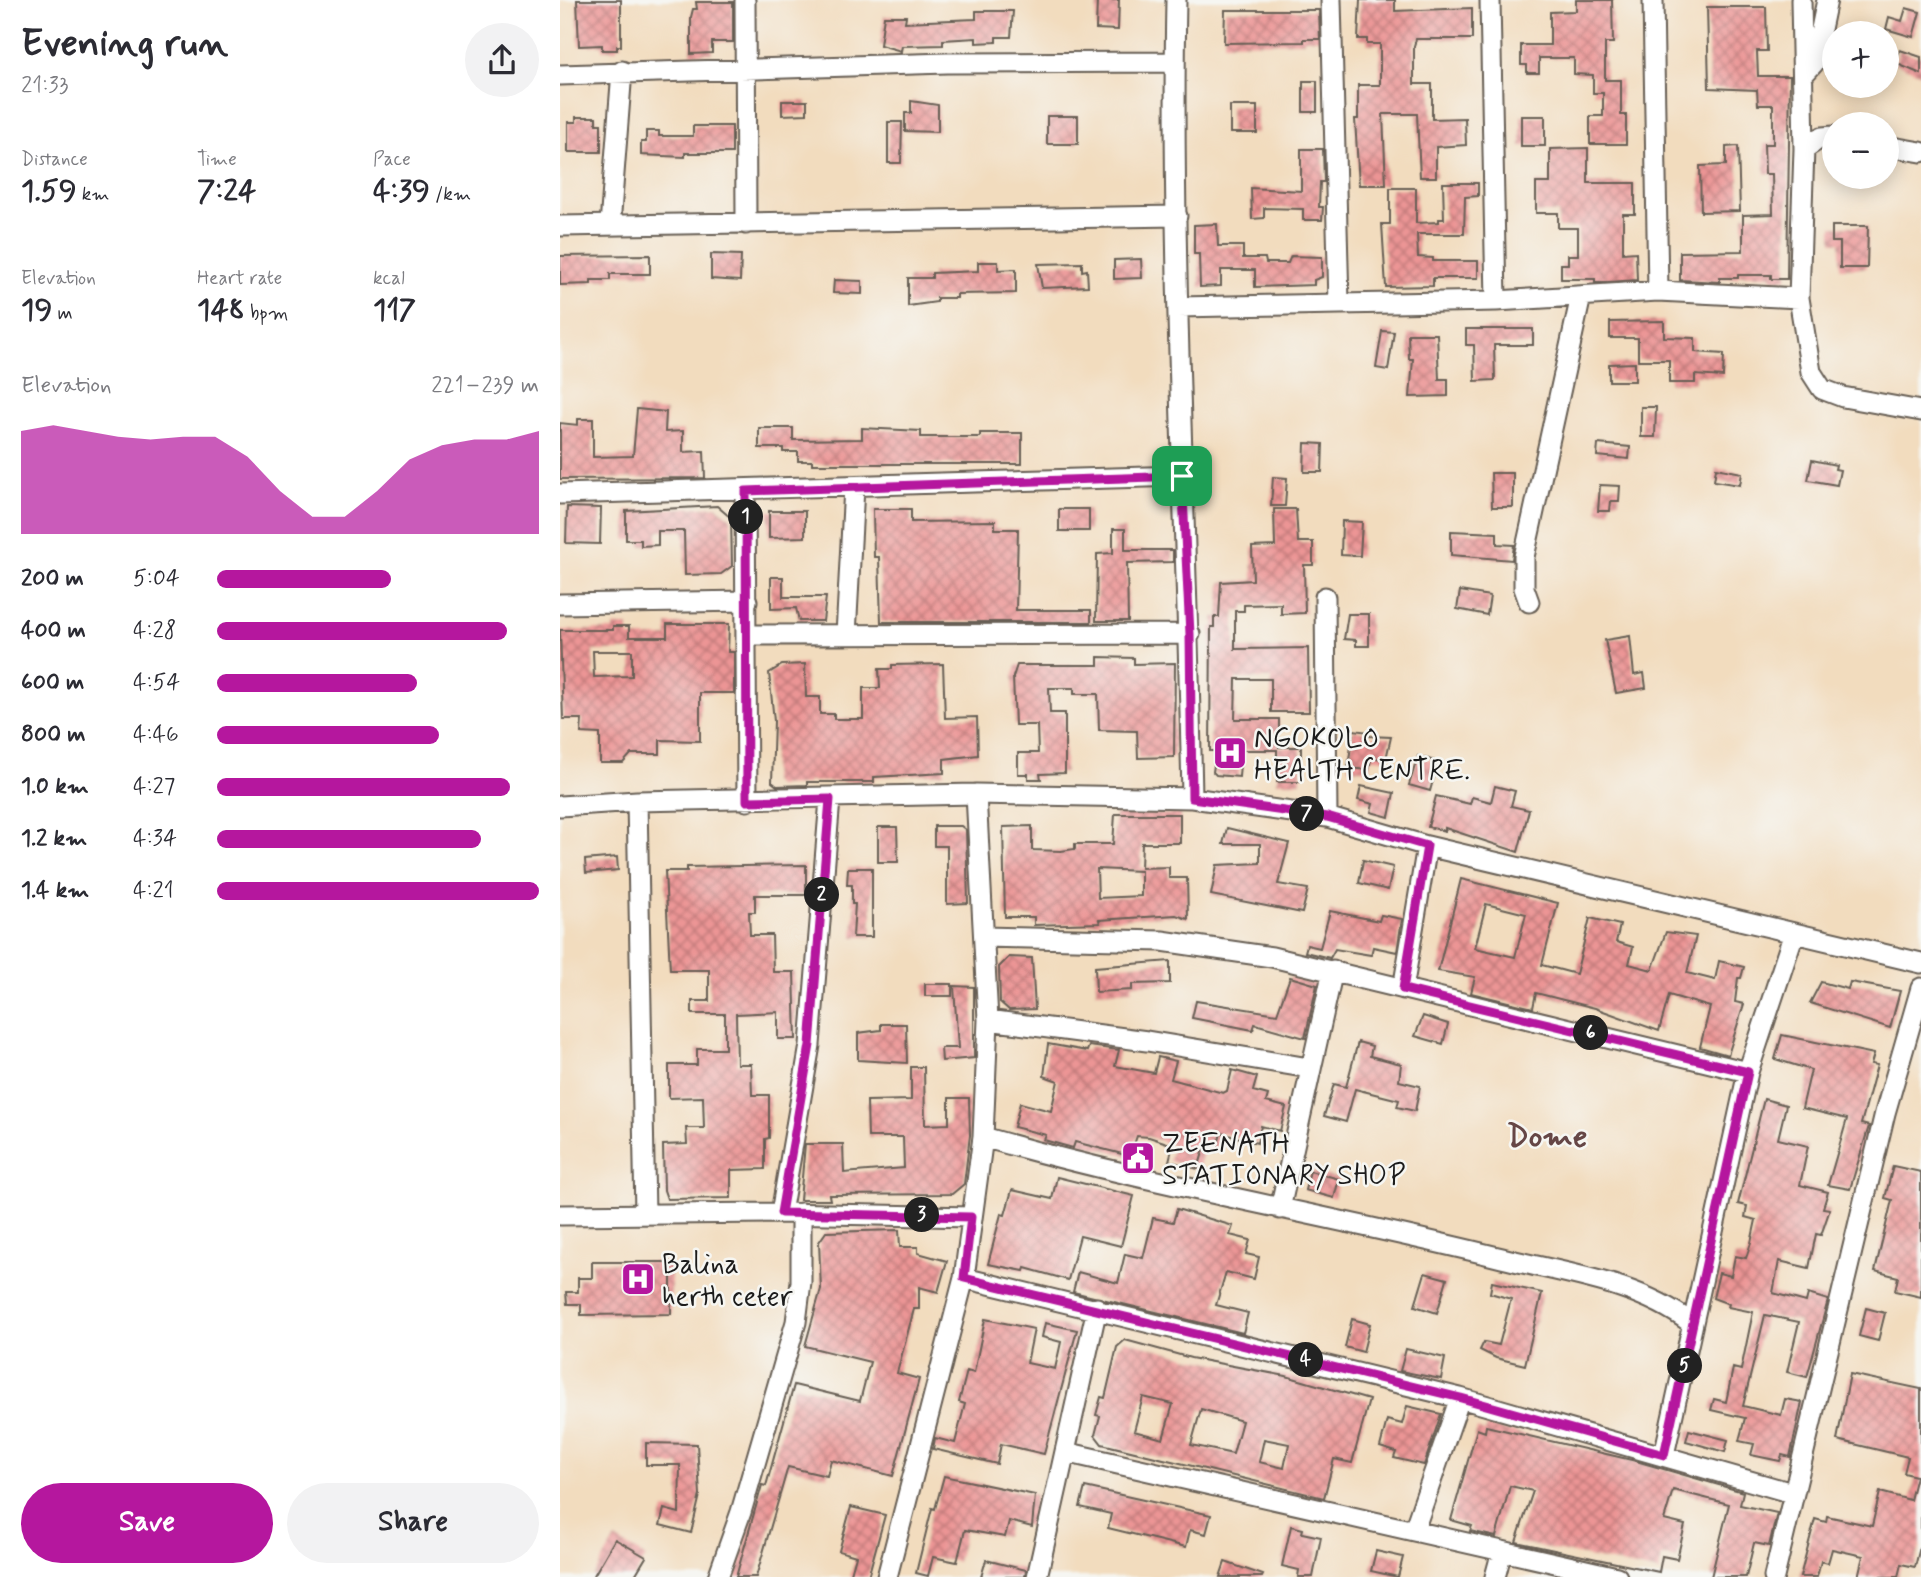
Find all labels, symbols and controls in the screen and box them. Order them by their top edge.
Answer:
text: Evening run [21,20,228,69]
map controls [1822,21,1899,189]
button: + [1822,21,1899,98]
button: share [465,23,539,97]
text: 21:33 [21,71,68,101]
button: − [1822,112,1899,189]
text: Distance [21,147,88,172]
text: Time [197,147,237,172]
text: Pace [373,147,411,172]
text: 1.59 [21,172,77,211]
text: 7:24 [197,172,256,211]
text: 4:39 [373,172,430,211]
text: km [77,182,109,207]
text: /km [430,182,471,207]
text: Elevation [21,266,96,291]
text: Heart rate [197,266,282,291]
text: kcal [373,266,405,291]
text: 19 [21,291,52,330]
text: 148 [197,291,245,330]
text: 117 [373,291,416,330]
text: m [52,301,73,326]
text: bpm [245,301,288,326]
text: Elevation [21,371,112,401]
text: 221–239 m [431,371,539,401]
pin [1152,446,1212,506]
icon: arrive [1163,457,1201,495]
pin: 1 [728,500,764,534]
text: 1 [741,504,750,529]
text: 200 m [21,564,84,594]
text: 5:04 [133,564,180,594]
text: 400 m [21,616,86,646]
text: 4:28 [133,616,176,646]
text: 600 m [21,668,84,698]
text: 4:54 [133,668,180,698]
text: 800 m [21,720,85,750]
text: 4:46 [133,720,179,750]
place label: NGOKOLO HEALTH CENTRE. [1254,721,1470,790]
hospital icon: NGOKOLO HEALTH CENTRE. [1211,734,1249,772]
text: 1.0 km [21,772,89,802]
text: 4:27 [133,772,175,802]
pin: 7 [1290,796,1324,832]
text: 7 [1301,801,1312,826]
text: 1.2 km [21,824,87,854]
text: 4:34 [133,824,177,854]
text: 1.4 km [21,876,89,906]
text: 4:21 [133,876,174,906]
pin: 2 [804,878,840,912]
text: 2 [817,882,826,907]
pin: 6 [1574,1016,1608,1050]
text: 6 [1586,1020,1595,1045]
district label: Dome [1507,1116,1587,1158]
place label: ZEENATH STATIONARY SHOP [1162,1126,1405,1195]
public building icon: ZEENATH STATIONARY SHOP [1119,1139,1157,1177]
pin: 3 [904,1198,940,1232]
text: 3 [917,1202,926,1227]
place label: Balina herth ceter [662,1247,794,1316]
hospital icon: Balina herth ceter [619,1260,657,1298]
pin: 4 [1288,1342,1324,1378]
text: 4 [1300,1347,1311,1372]
pin: 5 [1668,1348,1702,1384]
text: 5 [1679,1353,1690,1378]
button: Save [21,1483,273,1563]
button: Share [287,1483,539,1563]

